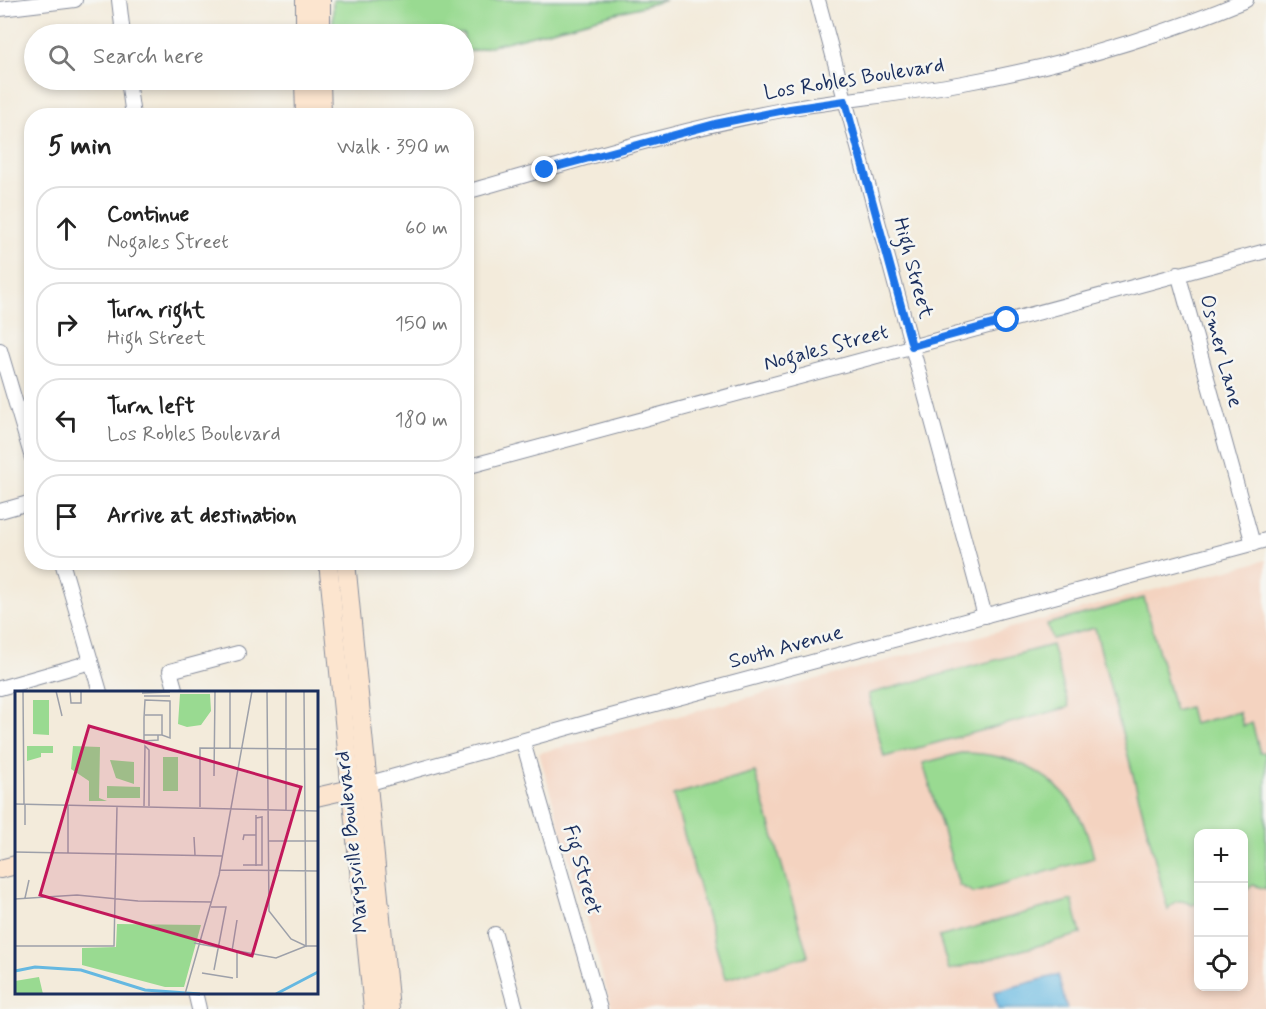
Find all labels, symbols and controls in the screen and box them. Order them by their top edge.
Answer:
search box [24,24,474,90]
icon: search [45,41,78,74]
text: Search here [93,43,204,71]
street label: Los Robles Boulevard [762,51,946,107]
text: 5 min [48,130,112,164]
text: Walk · 390 m [337,134,450,161]
route end [531,156,557,182]
text: Continue [107,201,189,229]
icon: ahead [50,212,83,245]
street label: High Street [884,214,940,323]
text: 60 m [405,215,448,242]
text: Nogales Street [107,229,229,256]
street label: Osmer Lane [1192,291,1250,411]
text: Turn right [107,297,205,325]
route start [993,306,1019,332]
icon: right [50,308,83,341]
text: 150 m [395,311,448,338]
street label: Nogales Street [761,318,892,380]
text: High Street [107,325,206,352]
text: Turn left [107,393,195,421]
icon: left [50,404,83,437]
text: 180 m [395,407,448,434]
text: Los Robles Boulevard [107,421,280,448]
icon: arrive [50,500,83,533]
text: Arrive at destination [107,502,297,530]
street label: South Avenue [726,618,846,676]
inset map [15,691,318,994]
street label: Marysville Boulevard [329,749,375,935]
street label: Fig Street [554,822,608,919]
map controls [1194,829,1248,991]
button: + [1194,829,1248,883]
button: − [1194,883,1248,937]
button: locate [1194,937,1248,991]

